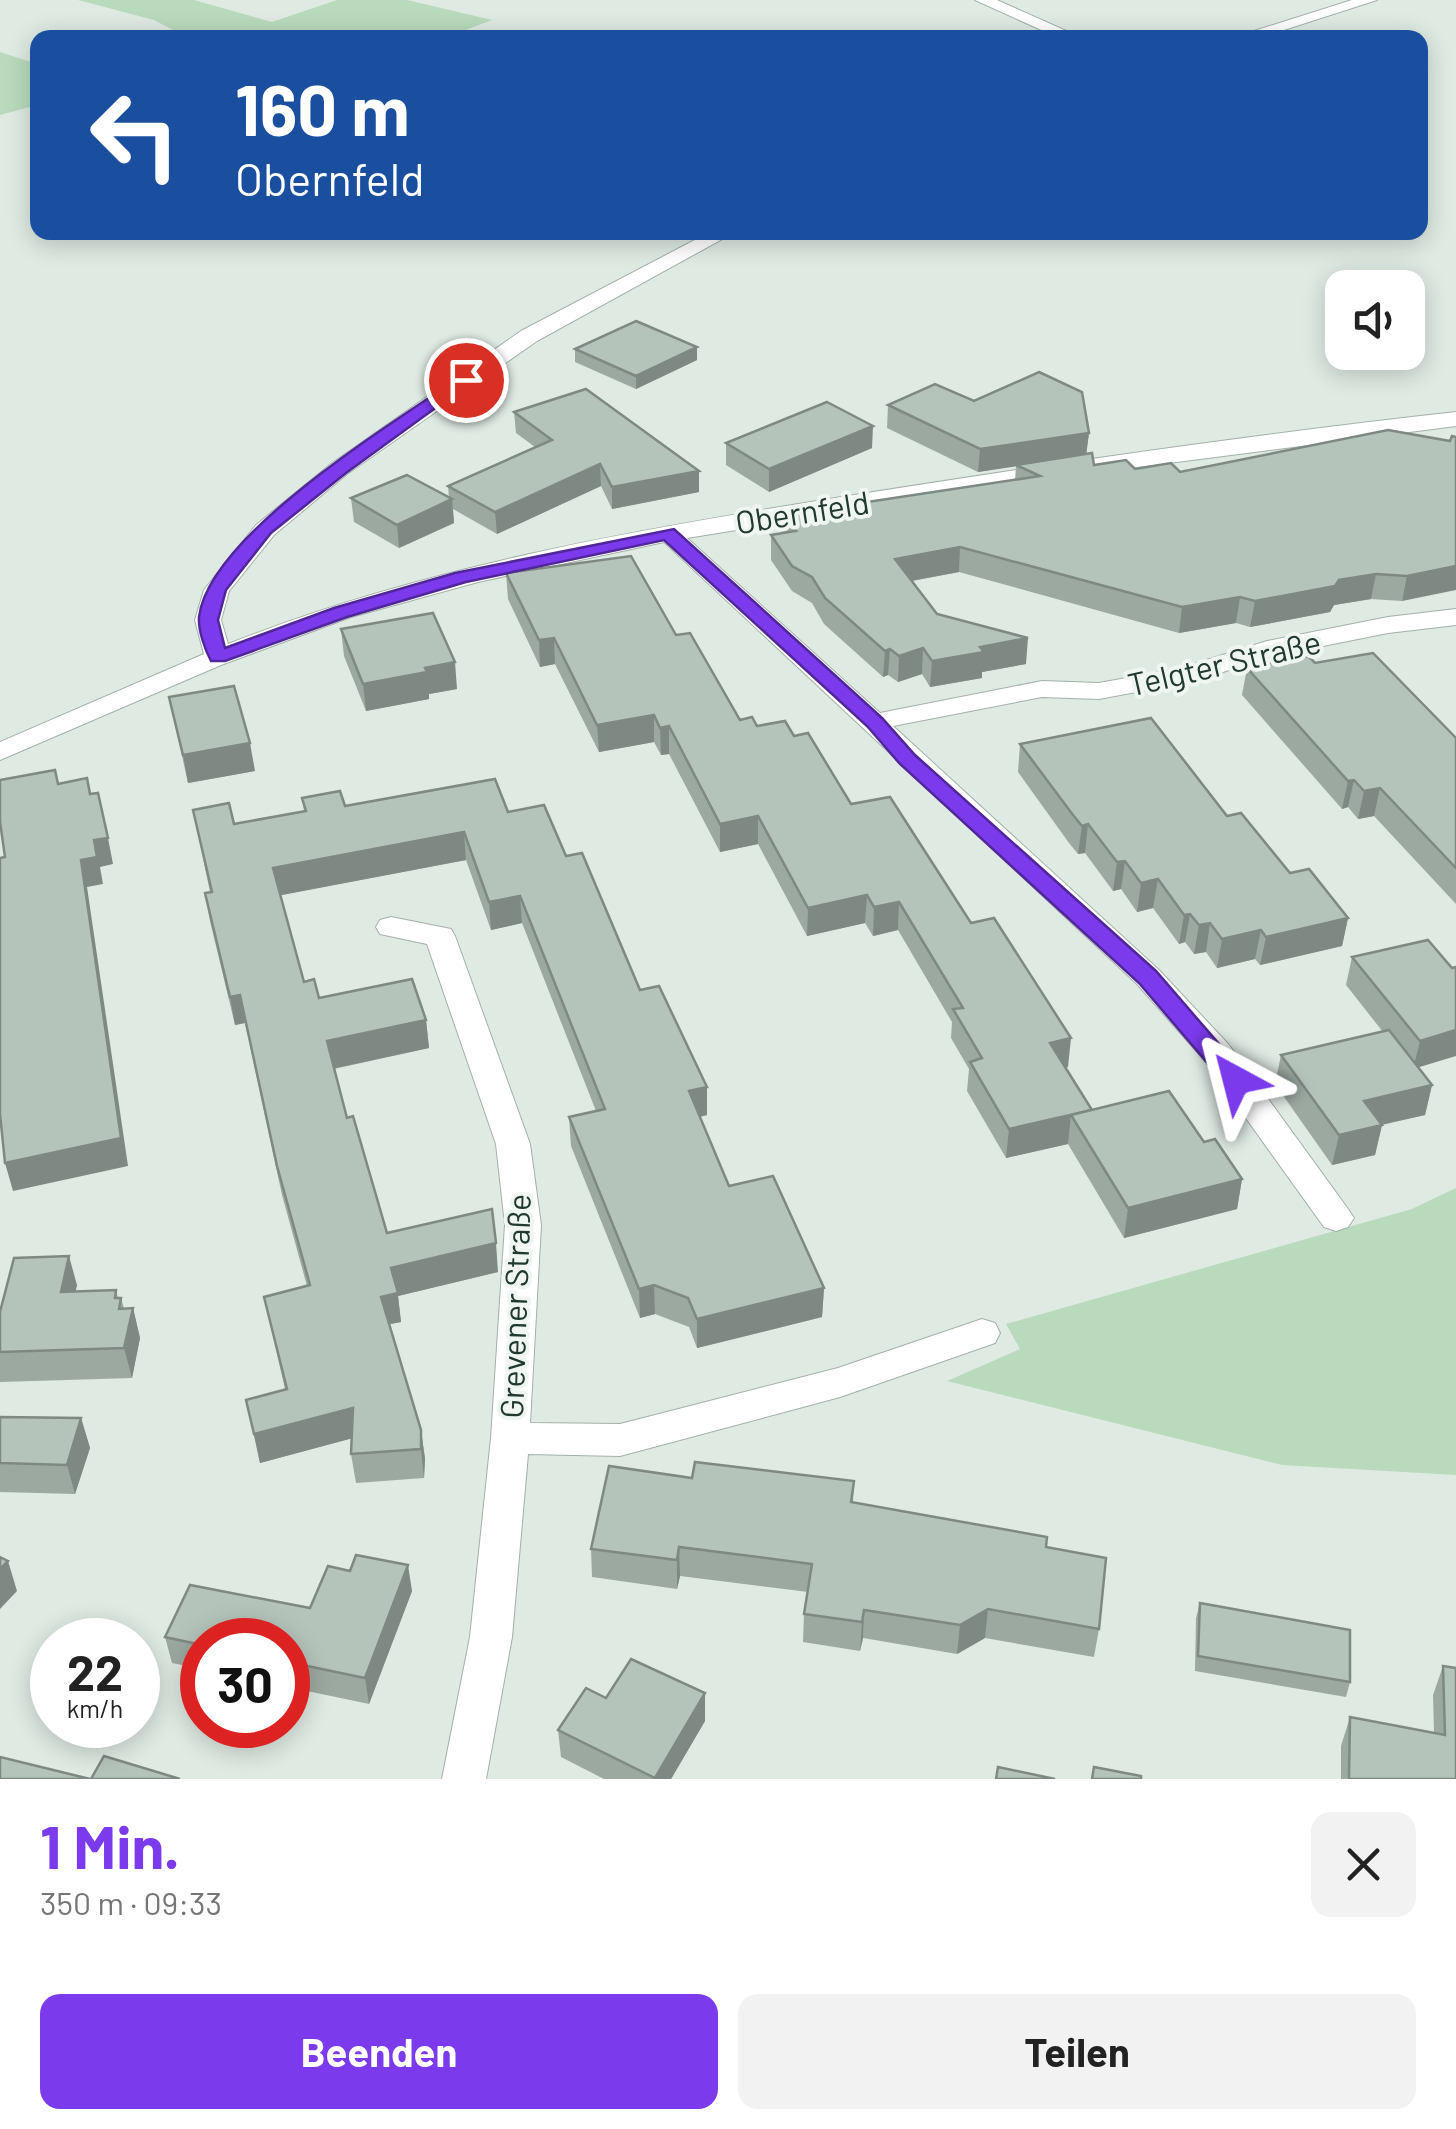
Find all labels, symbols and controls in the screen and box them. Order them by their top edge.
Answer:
text: 160 m [235,66,410,150]
icon: left [70,70,200,200]
text: Obernfeld [235,151,425,205]
map controls [1325,270,1425,370]
button: sound [1325,270,1425,370]
pin [424,338,509,423]
icon: arrive [439,353,494,408]
street label: Obernfeld [732,482,872,540]
street label: Telgter Straße [1124,621,1324,703]
position arrow [1184,1028,1288,1132]
street label: Grevener Straße [491,1193,537,1419]
speed limit sign: 30 [180,1618,310,1748]
text: 22 [67,1641,123,1701]
text: km/h [67,1693,123,1723]
text: 1 Min. [40,1809,180,1881]
button: close [1311,1812,1416,1917]
text: 350 m · 09:33 [40,1883,222,1921]
button: Beenden [40,1994,718,2109]
button: Teilen [738,1994,1416,2109]

